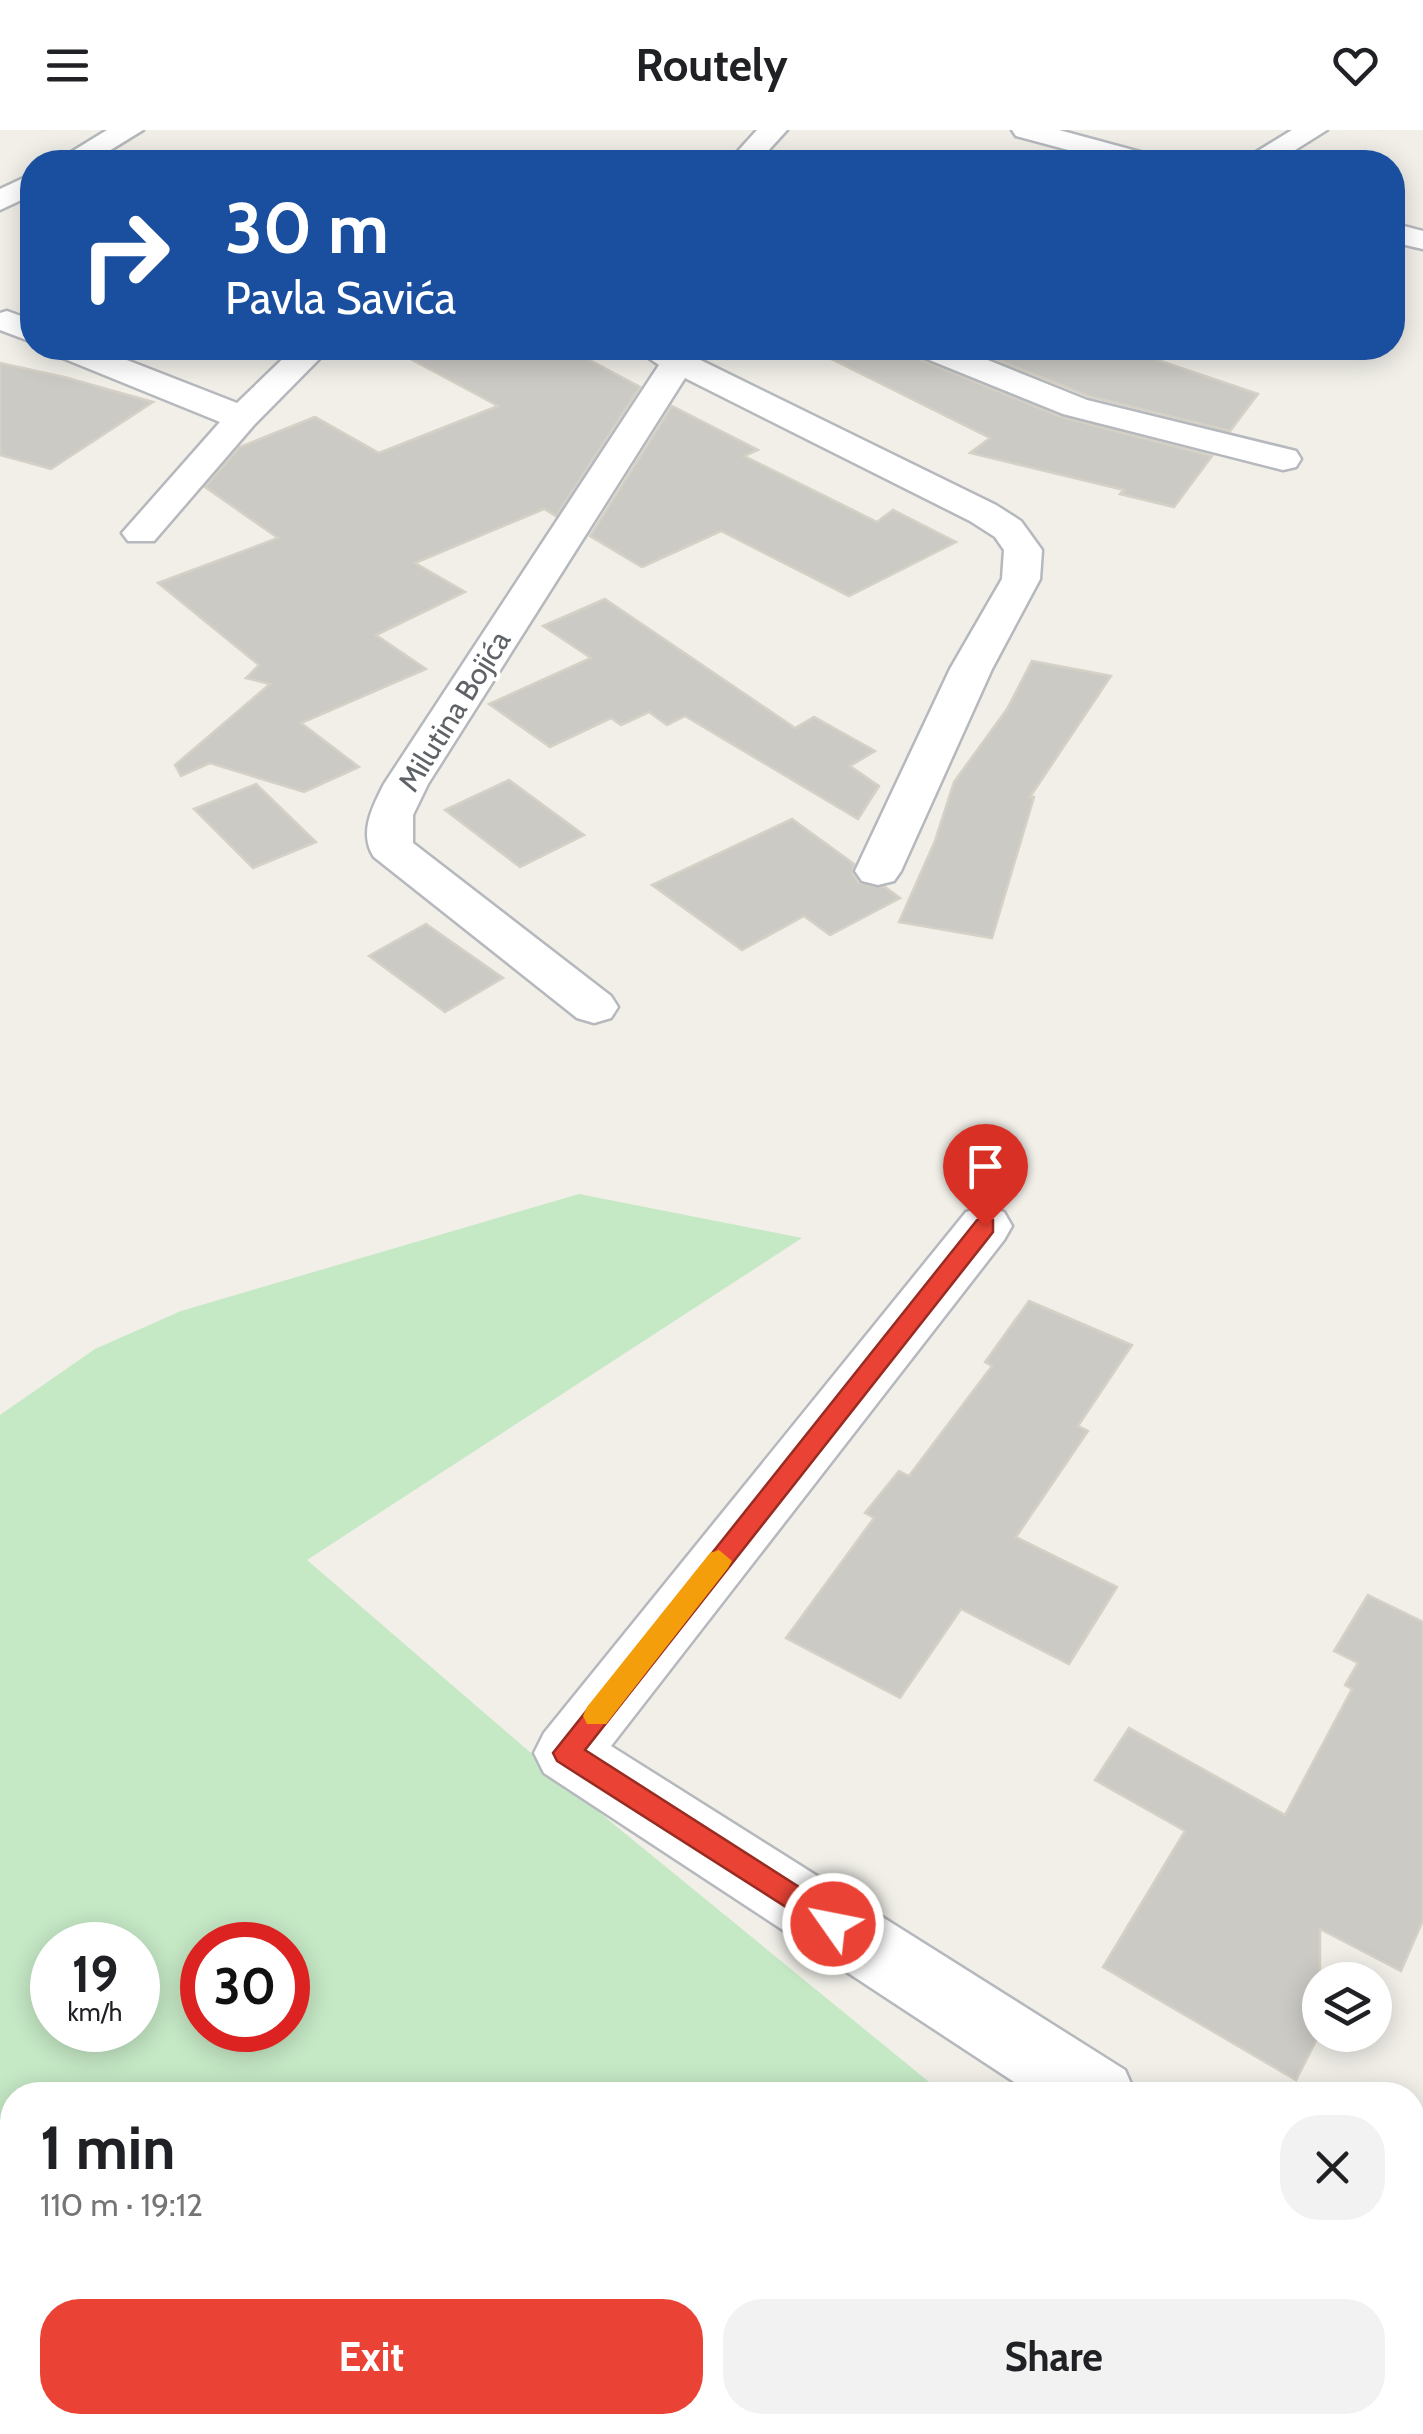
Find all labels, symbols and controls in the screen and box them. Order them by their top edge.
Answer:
icon: menu [40,38,95,93]
text: Routely [635,38,788,92]
icon: heart [1328,38,1383,93]
text: 30 m [225,185,389,271]
icon: right [60,190,190,320]
text: Pavla Savića [225,271,456,325]
street label: Milutina Bojića [390,623,518,798]
pin [943,1124,1028,1227]
icon: arrive [958,1139,1013,1194]
position arrow [781,1872,885,1976]
speed limit sign: 30 [180,1922,310,2052]
text: 19 [72,1944,118,2005]
map controls [1302,1962,1392,2052]
button: layers [1302,1962,1392,2052]
text: km/h [68,1997,122,2027]
text: 1 min [40,2111,175,2184]
button: close [1280,2115,1385,2220]
text: 110 m · 19:12 [40,2185,203,2224]
button: Exit [40,2299,703,2414]
button: Share [723,2299,1385,2414]

